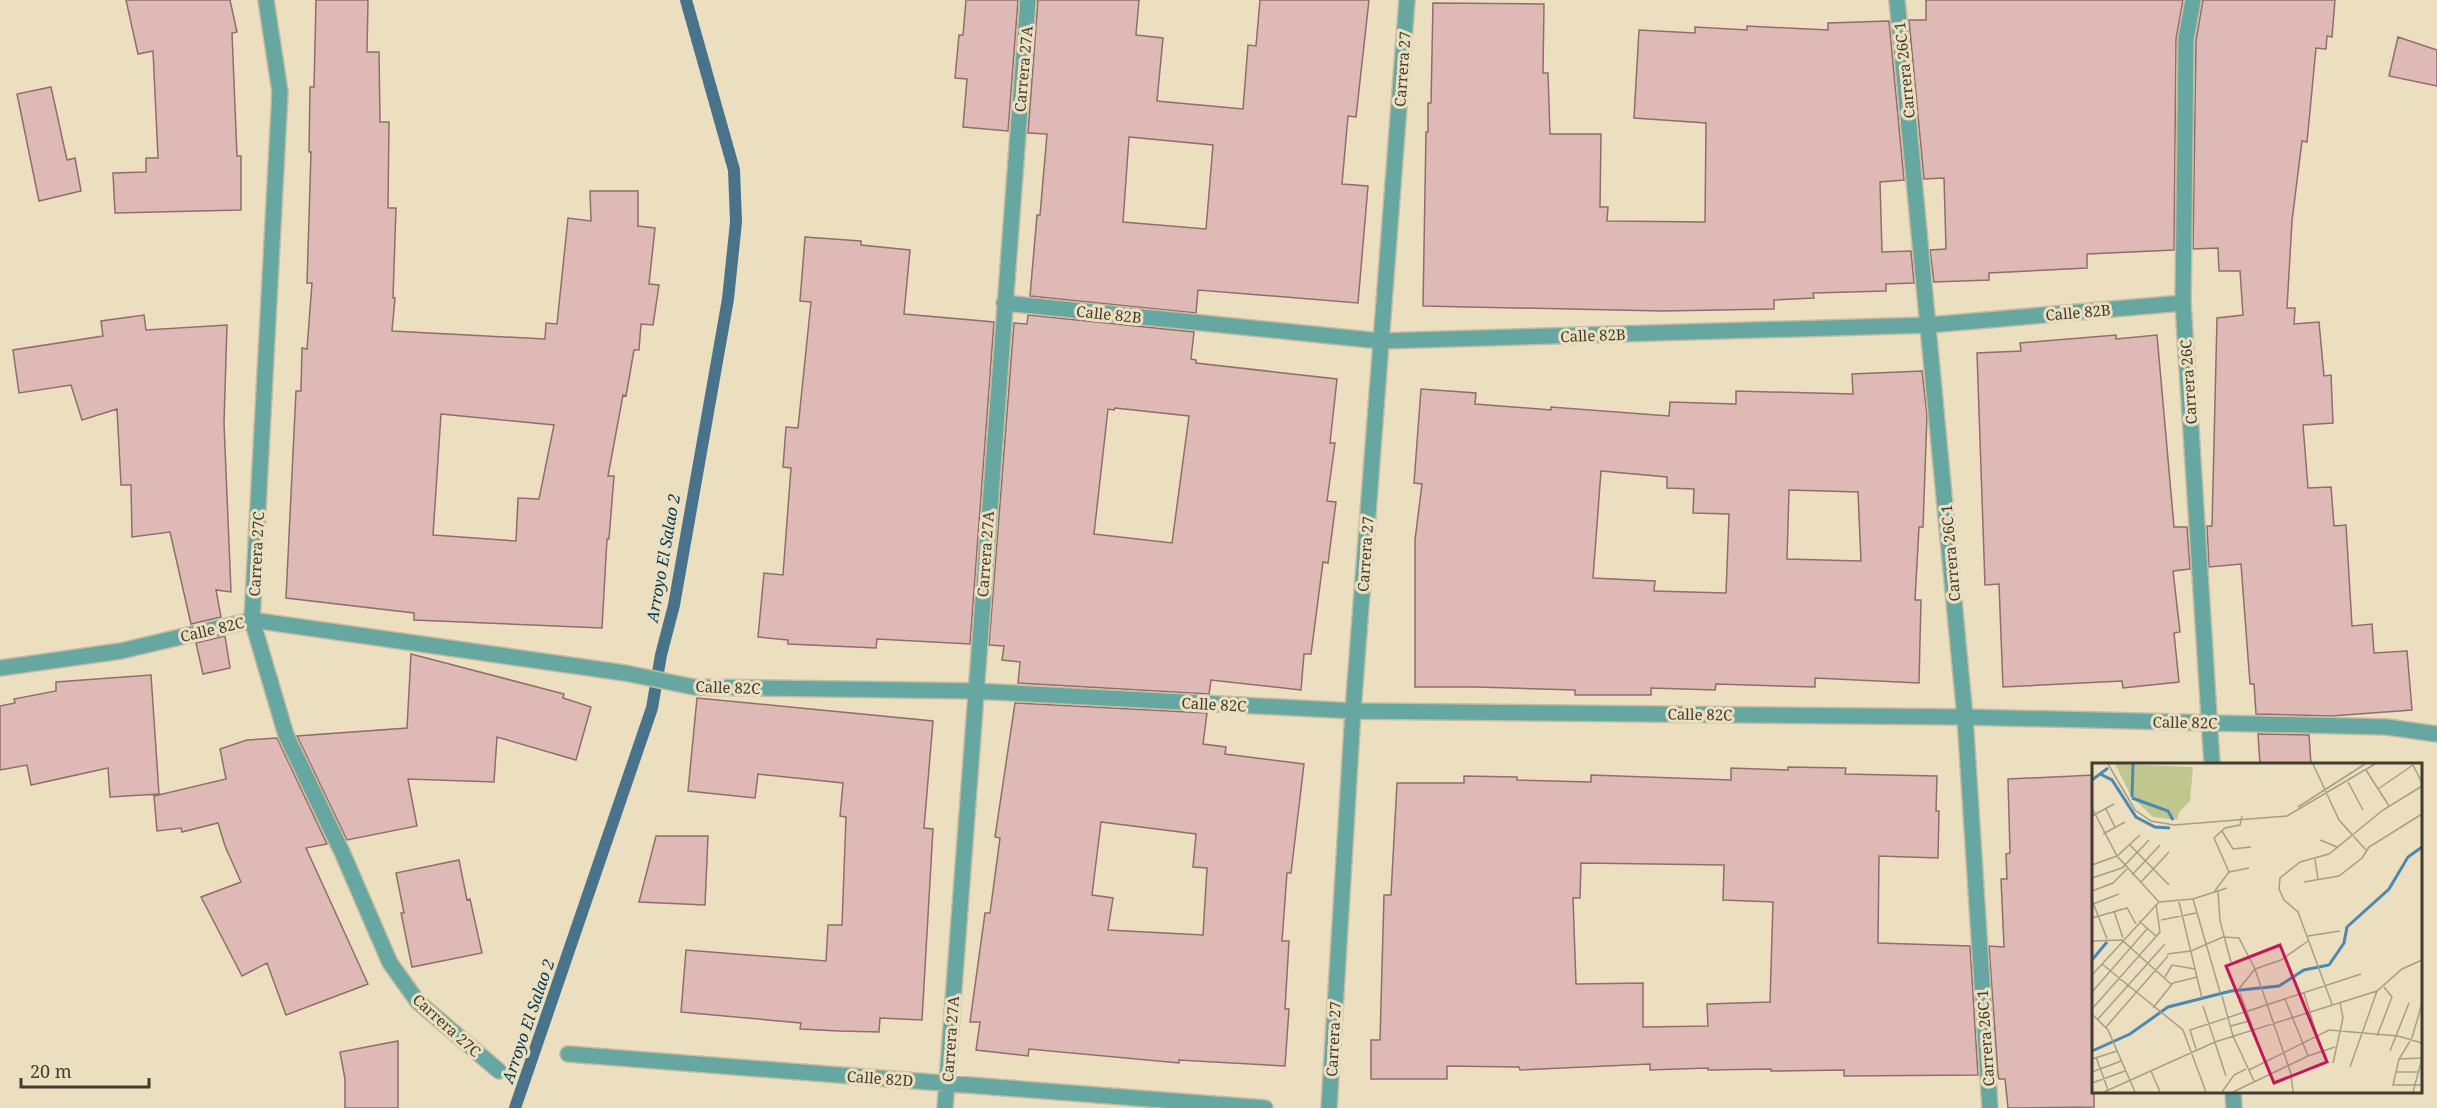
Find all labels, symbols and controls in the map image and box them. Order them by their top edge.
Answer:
street label: Carrera 26C 1 [1889,21,1919,119]
street label: Carrera 27A [1009,25,1037,113]
street label: Carrera 27 [1389,31,1415,107]
street label: Calle 82B [2045,299,2111,325]
street label: Calle 82B [1075,301,1143,327]
street label: Calle 82B [1560,324,1626,346]
street label: Carrera 26C [2175,339,2201,425]
water label: Arroyo El Salao 2 [641,492,685,625]
street label: Carrera 26C 1 [1936,504,1964,602]
street label: Carrera 27A [972,510,998,598]
street label: Carrera 27C [244,511,268,597]
street label: Carrera 27 [1352,516,1378,592]
street label: Calle 82C [178,612,246,646]
street label: Calle 82C [695,676,761,698]
street label: Calle 82C [1181,692,1247,716]
street label: Calle 82C [1667,703,1733,725]
street label: Calle 82C [2152,711,2218,733]
inset map [2092,763,2422,1093]
water label: Arroyo El Salao 2 [496,956,560,1087]
street label: Carrera 27C [409,989,485,1061]
street label: Carrera 26C 1 [1972,989,1998,1087]
street label: Carrera 27A [937,995,963,1083]
street label: Carrera 27 [1321,1001,1345,1077]
scale bar [21,1051,148,1089]
text: 20 m [30,1059,72,1083]
street label: Calle 82D [846,1066,914,1090]

